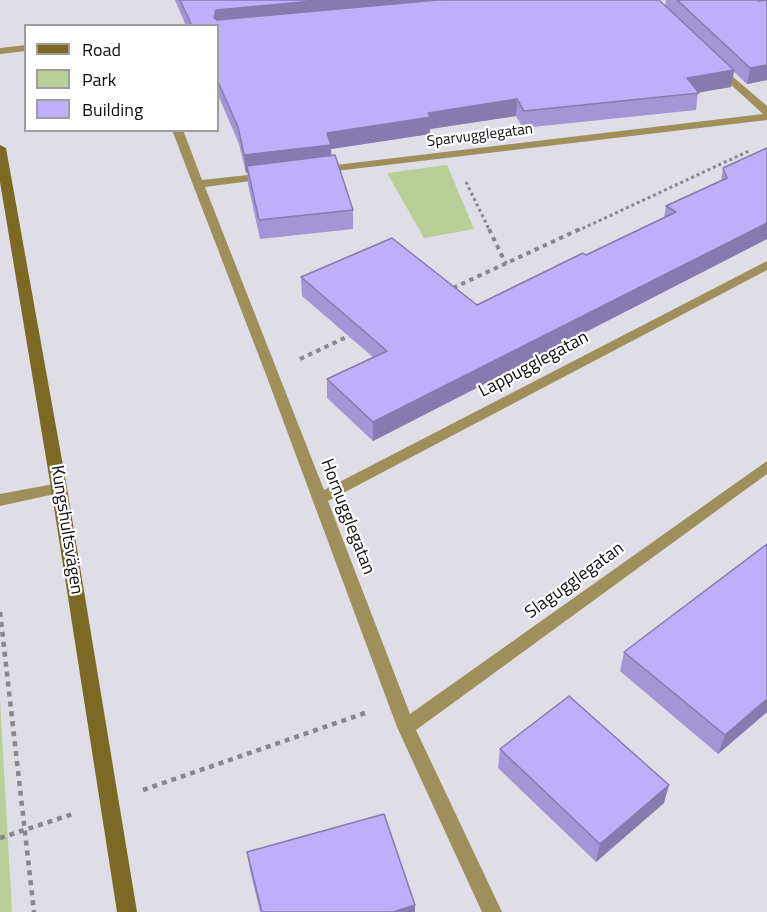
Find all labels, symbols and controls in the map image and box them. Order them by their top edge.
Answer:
legend [24,24,219,132]
text: Road [82,36,121,63]
text: Park [82,66,116,93]
text: Building [82,96,143,123]
street label: Sparvugglegatan [426,121,534,151]
street label: Lappugglegatan [475,327,593,403]
street label: Hornugglegatan [315,456,379,578]
street label: Kungshultsvägen [45,464,87,596]
street label: Slagugglegatan [521,538,629,624]

